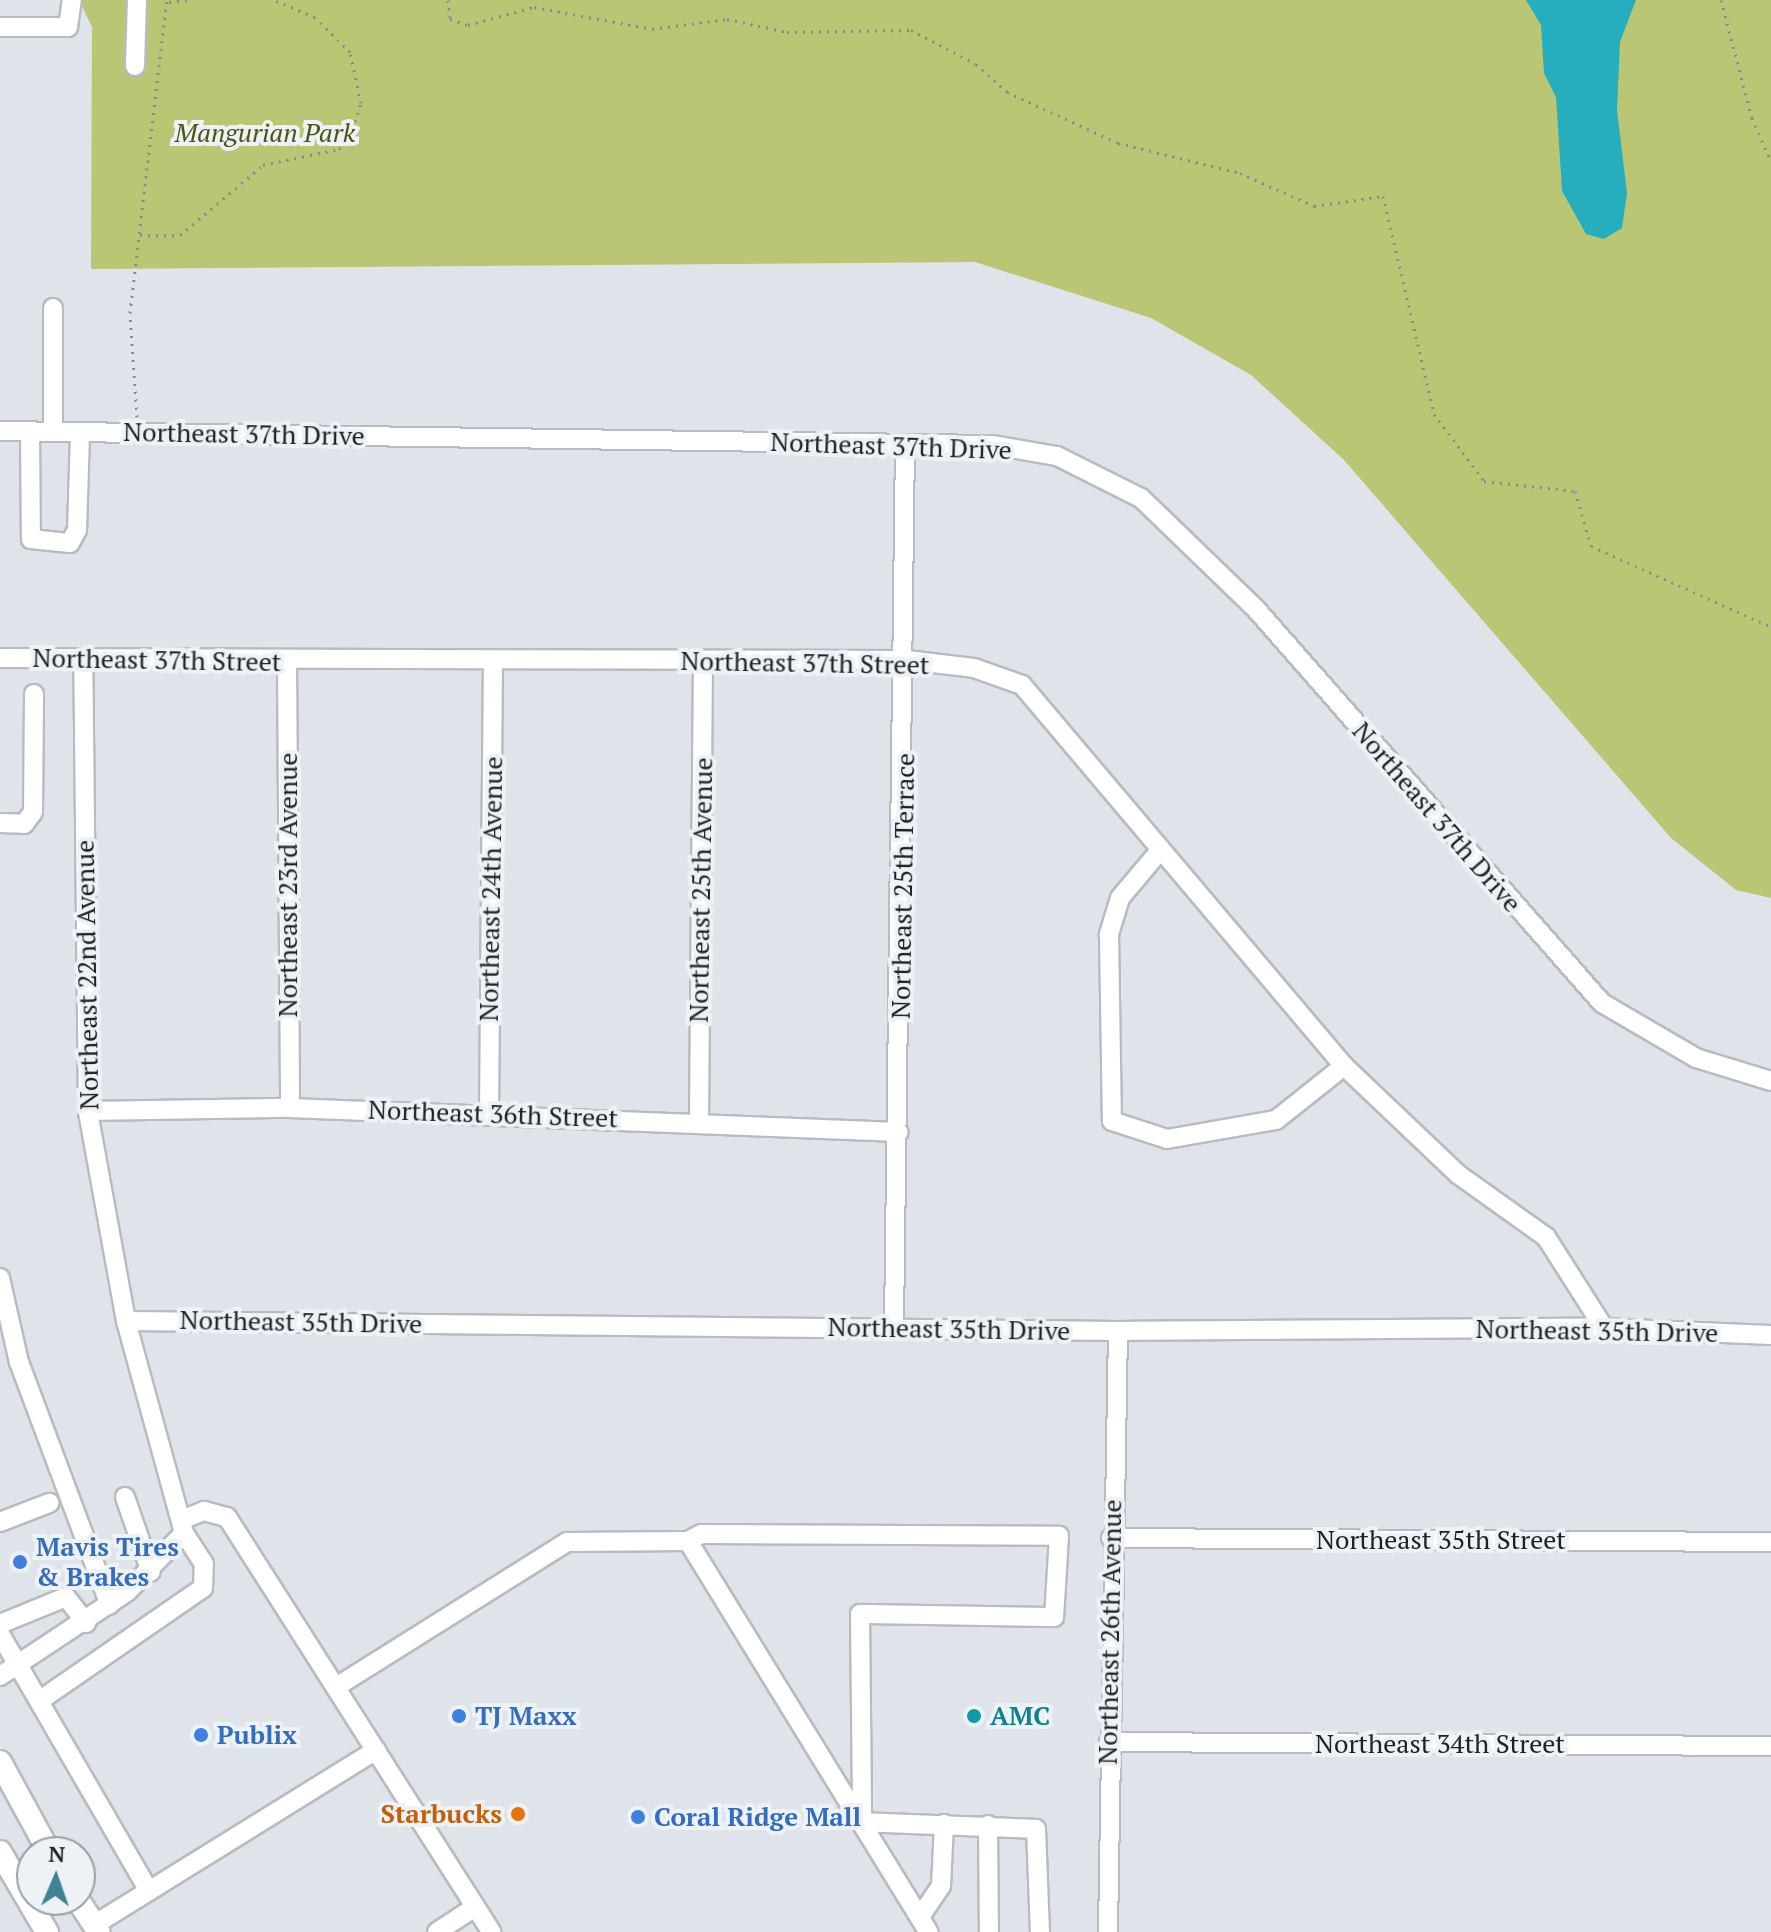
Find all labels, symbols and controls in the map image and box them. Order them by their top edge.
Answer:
park label: Mangurian Park [175,117,355,149]
street label: Northeast 37th Drive [123,416,365,452]
street label: Northeast 37th Drive [770,426,1012,466]
street label: Northeast 37th Street [32,642,282,678]
street label: Northeast 37th Street [680,645,930,681]
street label: Northeast 37th Drive [1346,716,1528,918]
street label: Northeast 23rd Avenue [272,752,304,1018]
street label: Northeast 25th Terrace [885,753,921,1019]
street label: Northeast 24th Avenue [473,756,509,1022]
street label: Northeast 25th Avenue [683,757,719,1023]
street label: Northeast 22nd Avenue [69,839,105,1111]
street label: Northeast 36th Street [368,1094,618,1134]
street label: Northeast 35th Drive [179,1304,423,1340]
street label: Northeast 35th Drive [827,1311,1071,1347]
street label: Northeast 35th Drive [1475,1313,1719,1349]
street label: Northeast 26th Avenue [1092,1499,1128,1765]
street label: Northeast 35th Street [1316,1524,1566,1556]
place label: Mavis Tires & Brakes [36,1531,179,1592]
marker: Mavis Tires & Brakes [11,1553,29,1571]
place label: TJ Maxx [475,1700,576,1732]
place label: AMC [990,1700,1050,1732]
marker: TJ Maxx [450,1707,468,1725]
marker: AMC [965,1707,983,1725]
place label: Publix [217,1719,297,1751]
marker: Publix [192,1726,210,1744]
street label: Northeast 34th Street [1315,1728,1565,1760]
place label: Starbucks [380,1798,502,1830]
place label: Coral Ridge Mall [654,1801,861,1833]
marker: Starbucks [509,1805,527,1823]
marker: Coral Ridge Mall [629,1808,647,1826]
north arrow [16,1836,96,1916]
text: N [48,1839,66,1868]

